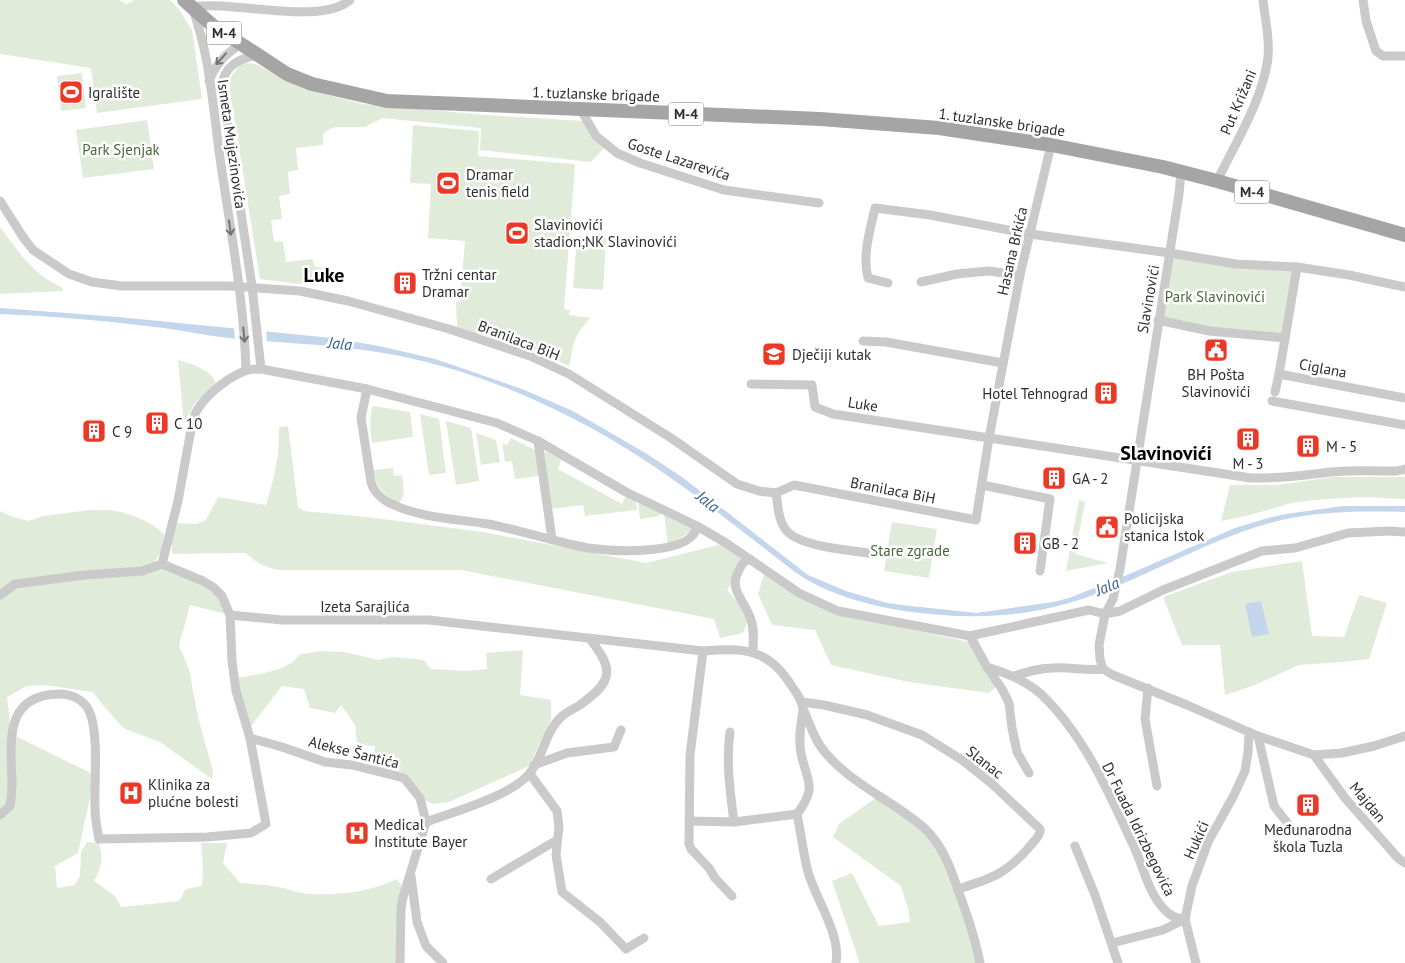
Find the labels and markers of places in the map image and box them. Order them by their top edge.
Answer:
sports icon: Igralište [58,79,84,105]
place label: Igralište [88,83,140,102]
place label: Dramar tenis field [466,165,529,201]
sports icon: Dramar tenis field [435,170,461,196]
place label: Slavinovići stadion;NK Slavinovići [534,215,677,251]
sports icon: Slavinovići stadion;NK Slavinovići [504,220,530,246]
place label: Tržni centar Dramar [422,265,497,301]
building icon: Tržni centar Dramar [392,270,418,296]
public building icon: BH Pošta Slavinovići [1203,337,1229,363]
school or university icon: Dječiji kutak [761,341,787,367]
place label: Dječiji kutak [792,345,872,364]
place label: BH Pošta Slavinovići [1181,365,1251,401]
building icon: Hotel Tehnograd [1093,380,1119,406]
place label: Hotel Tehnograd [982,384,1088,403]
building icon: C 10 [144,410,170,436]
place label: C 10 [174,414,202,433]
building icon: C 9 [81,418,107,444]
place label: C 9 [112,422,132,441]
building icon: M - 3 [1235,426,1261,452]
building icon: M - 5 [1295,433,1321,459]
place label: M - 5 [1326,437,1357,456]
place label: M - 3 [1232,454,1264,473]
building icon: GA - 2 [1041,465,1067,491]
place label: GA - 2 [1072,469,1109,488]
place label: Policijska stanica Istok [1124,509,1205,545]
public building icon: Policijska stanica Istok [1094,514,1120,540]
building icon: GB - 2 [1012,530,1038,556]
place label: GB - 2 [1042,534,1079,553]
place label: Klinika za plućne bolesti [148,775,239,811]
hospital icon: Klinika za plućne bolesti [118,780,144,806]
building icon: Međunarodna škola Tuzla [1295,792,1321,818]
place label: Medical Institute Bayer [374,815,467,851]
hospital icon: Medical Institute Bayer [344,820,370,846]
place label: Međunarodna škola Tuzla [1264,820,1352,856]

